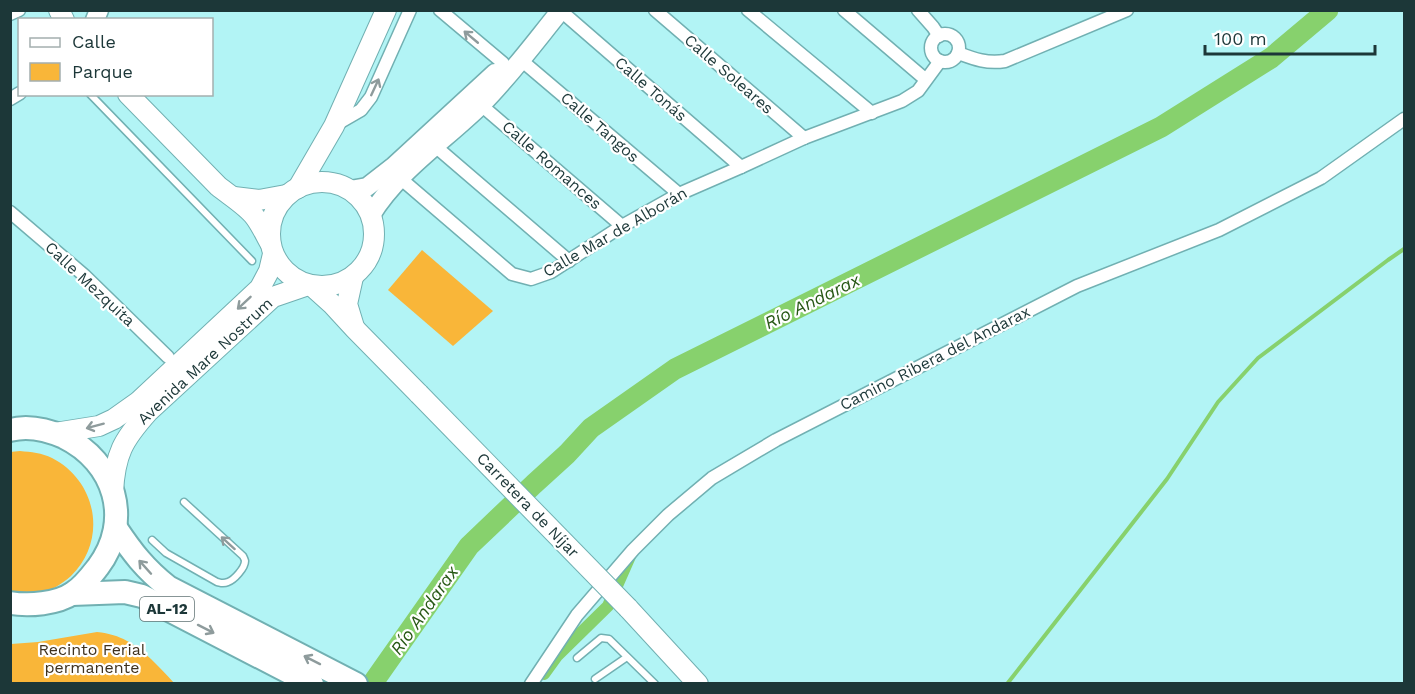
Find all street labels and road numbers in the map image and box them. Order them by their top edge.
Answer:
street label: Calle Soleares [681,30,777,118]
street label: Calle Tonás [611,53,691,125]
street label: Calle Tangos [557,88,643,166]
street label: Calle Romances [498,117,606,213]
street label: Calle Mar de Alborán [540,183,690,281]
street label: Calle Mezquita [41,238,139,330]
street label: Avenida Mare Nostrum [134,294,276,428]
street label: Camino Ribera del Andarax [837,302,1033,414]
street label: Carretera de Níjar [473,448,583,562]
road number: AL-12 [140,597,194,621]

